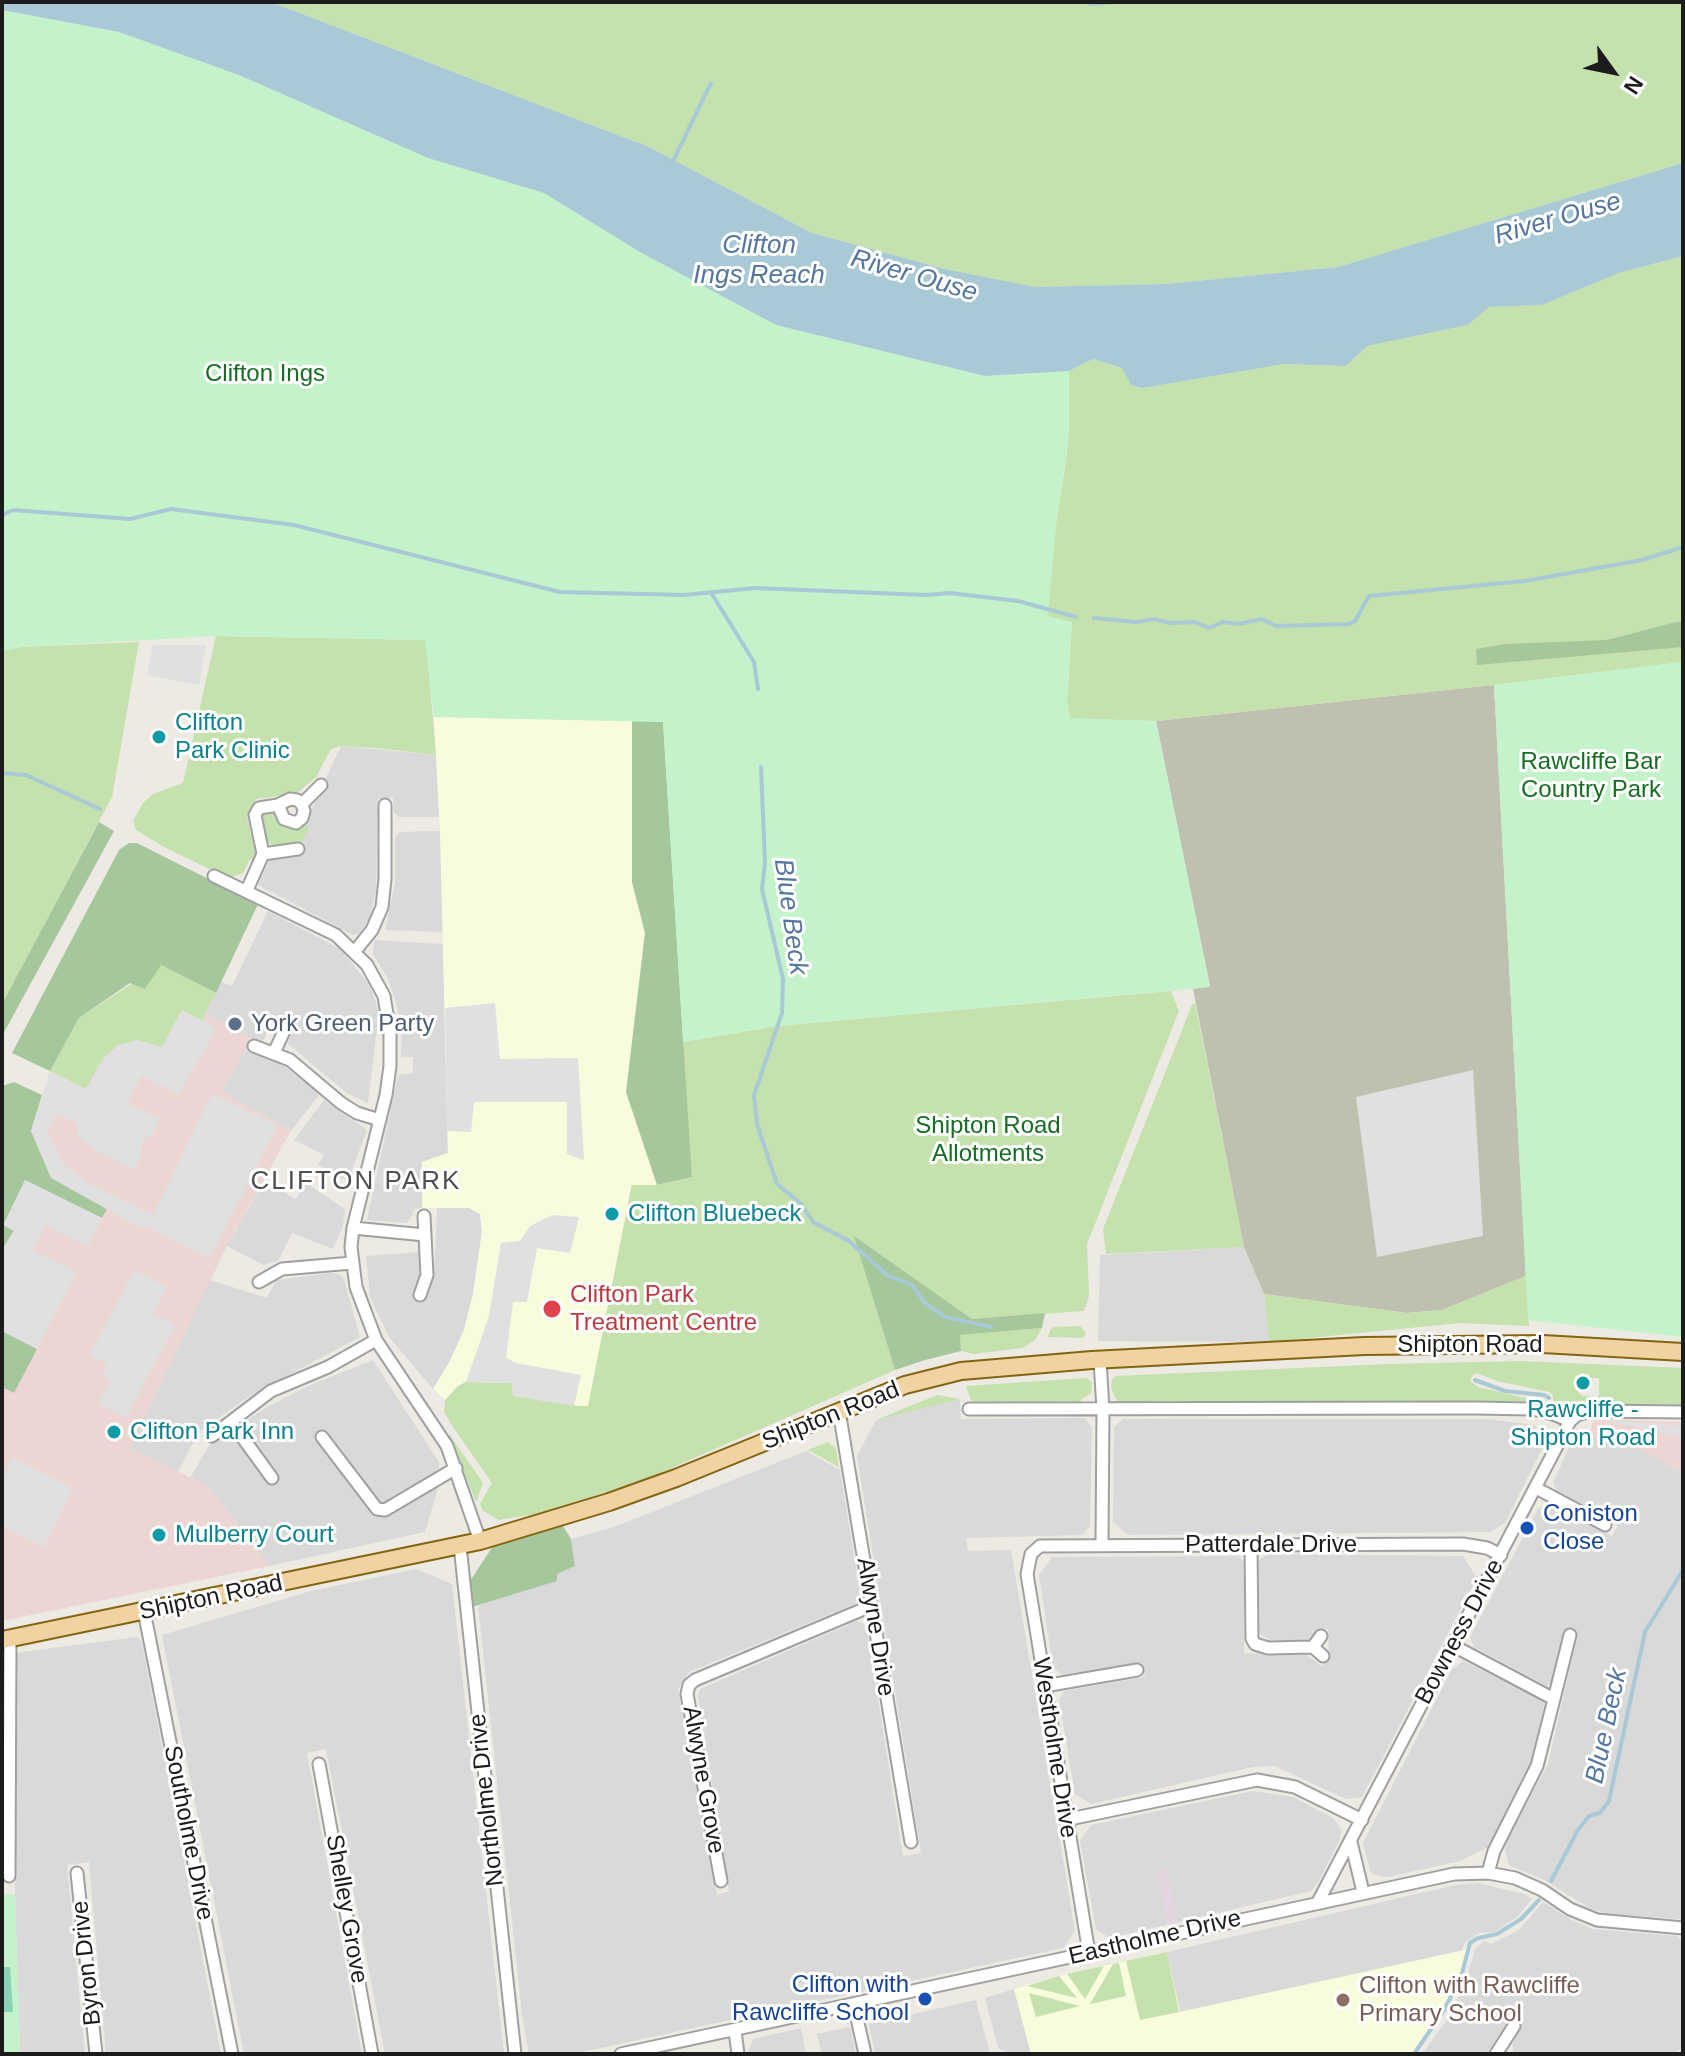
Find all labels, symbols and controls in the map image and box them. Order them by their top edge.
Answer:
north arrow [1573,32,1653,112]
text: N [1619,72,1648,99]
water label: River Ouse [1491,186,1625,252]
water label: Clifton Ings Reach [693,230,825,292]
water label: River Ouse [847,243,981,309]
park label: Clifton Ings [205,360,325,388]
place label: Clifton Park Clinic [175,709,290,765]
marker: Clifton Park Clinic [150,728,168,746]
park label: Rawcliffe Bar Country Park [1521,748,1661,804]
water label: Blue Beck [766,857,814,977]
place label: York Green Party [251,1010,434,1038]
marker: York Green Party [226,1015,244,1033]
park label: Shipton Road Allotments [915,1112,1061,1168]
district label: CLIFTON PARK [251,1166,461,1198]
place label: Clifton Bluebeck [628,1200,801,1228]
marker: Clifton Bluebeck [603,1205,621,1223]
place label: Clifton Park Treatment Centre [570,1281,757,1337]
marker: Clifton Park Treatment Centre [541,1298,563,1320]
street label: Shipton Road [1397,1331,1543,1359]
marker: Rawcliffe - Shipton Road [1574,1374,1592,1392]
street label: Shipton Road [758,1375,904,1457]
place label: Rawcliffe - Shipton Road [1510,1396,1656,1452]
place label: Clifton Park Inn [130,1418,294,1446]
marker: Clifton Park Inn [105,1423,123,1441]
place label: Coniston Close [1543,1500,1638,1556]
marker: Coniston Close [1518,1519,1536,1537]
place label: Mulberry Court [175,1521,334,1549]
marker: Mulberry Court [150,1526,168,1544]
street label: Patterdale Drive [1185,1531,1357,1559]
street label: Bowness Drive [1410,1555,1510,1709]
street label: Alwyne Drive [850,1556,900,1698]
street label: Shipton Road [137,1569,285,1627]
street label: Westholme Drive [1026,1656,1082,1840]
water label: Blue Beck [1580,1666,1634,1786]
street label: Alwyne Grove [676,1704,730,1856]
street label: Northolme Drive [464,1712,510,1888]
street label: Southolme Drive [157,1743,219,1923]
street label: Shelley Grove [319,1832,373,1986]
street label: Byron Drive [66,1899,108,2027]
street label: Eastholme Drive [1066,1904,1244,1972]
place label: Clifton with Rawcliffe School [732,1971,909,2027]
place label: Clifton with Rawcliffe Primary School [1359,1972,1580,2028]
marker: Clifton with Rawcliffe School [916,1990,934,2008]
marker: Clifton with Rawcliffe Primary School [1334,1991,1352,2009]

